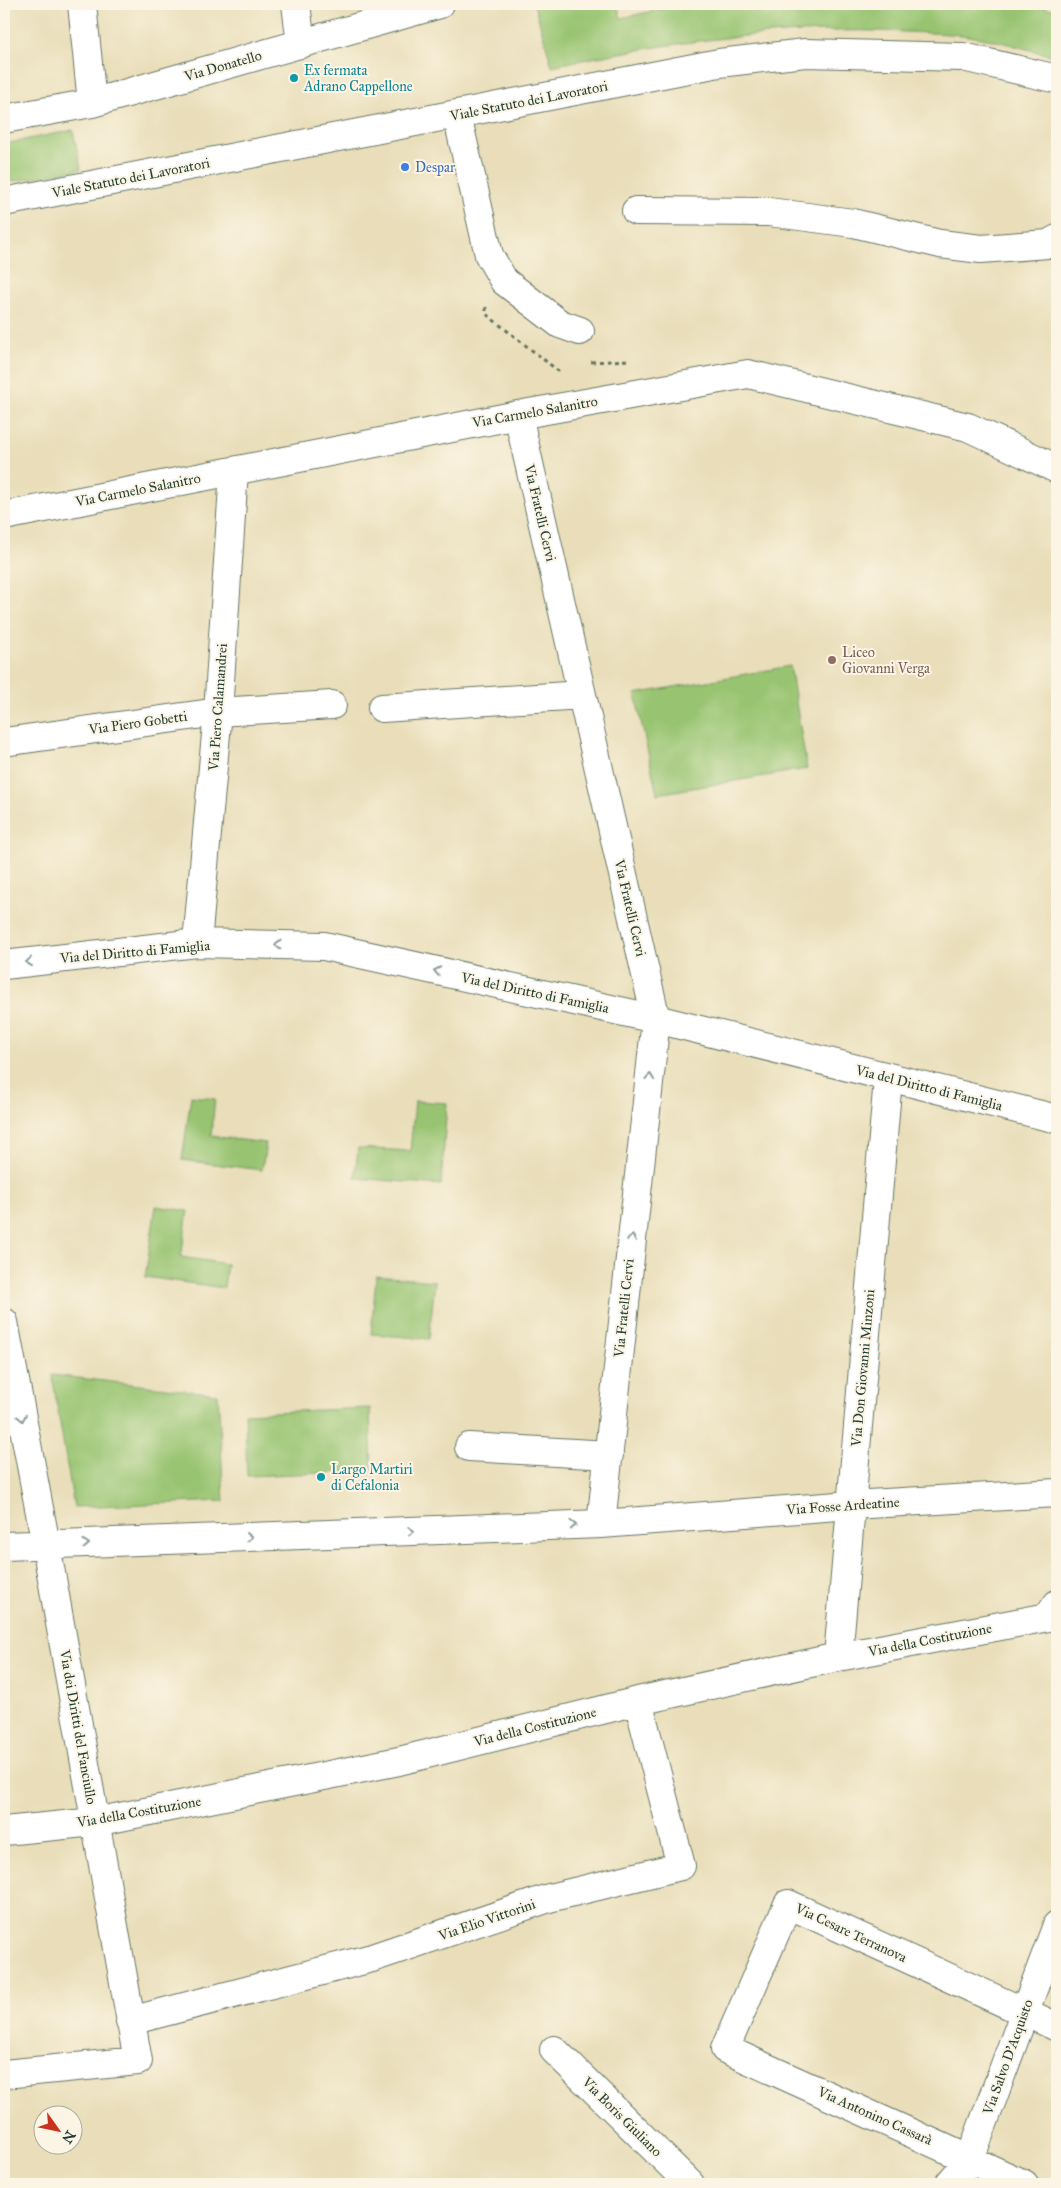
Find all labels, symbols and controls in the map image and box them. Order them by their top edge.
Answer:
street label: Via Donatello [181,47,264,85]
place label: Ex fermata Adrano Cappellone [303,62,413,95]
marker: Ex fermata Adrano Cappellone [288,72,300,84]
street label: Viale Statuto dei Lavoratori [448,77,610,125]
street label: Viale Statuto dei Lavoratori [50,154,212,202]
place label: Despar [415,159,456,176]
marker: Despar [399,161,411,173]
street label: Via Carmelo Salanitro [470,393,599,432]
street label: Via Fratelli Cervi [520,462,559,563]
street label: Via Carmelo Salanitro [73,470,202,511]
street label: Via Piero Calamandrei [205,643,231,772]
place label: Liceo Giovanni Verga [842,644,930,677]
marker: Liceo Giovanni Verga [826,654,838,666]
street label: Via Piero Gobetti [87,708,188,738]
street label: Via Fratelli Cervi [610,857,649,958]
street label: Via del Diritto di Famiglia [58,937,211,967]
one-way arrow [273,940,281,950]
one-way arrow [24,956,32,967]
one-way arrow [433,966,442,977]
street label: Via del Diritto di Famiglia [459,969,610,1017]
street label: Via del Diritto di Famiglia [853,1061,1004,1114]
one-way arrow [644,1072,655,1080]
one-way arrow [626,1234,637,1242]
street label: Via Fratelli Cervi [610,1258,638,1359]
street label: Via Don Giovanni Minzoni [848,1288,878,1448]
one-way arrow [16,1414,27,1423]
place label: Largo Martiri di Cefalonia [331,1461,413,1494]
marker: Largo Martiri di Cefalonia [315,1471,327,1483]
street label: Via Fosse Ardeatine [785,1494,900,1518]
one-way arrow [570,1520,578,1530]
one-way arrow [407,1526,415,1537]
one-way arrow [245,1532,253,1543]
one-way arrow [83,1538,91,1549]
street label: Via della Costituzione [866,1620,993,1661]
street label: Via dei Diritti del Fanciullo [56,1647,100,1806]
street label: Via della Costituzione [471,1704,598,1751]
street label: Via della Costituzione [75,1793,203,1831]
street label: Via Elio Vittorini [435,1895,538,1945]
street label: Via Cesare Terranova [792,1899,909,1966]
street label: Via Salvo D'Acquisto [979,1997,1038,2118]
street label: Via Boris Giuliano [578,2073,665,2160]
street label: Via Antonino Cassarà [814,2083,935,2149]
north arrow [32,2106,82,2156]
text: N [58,2127,79,2147]

